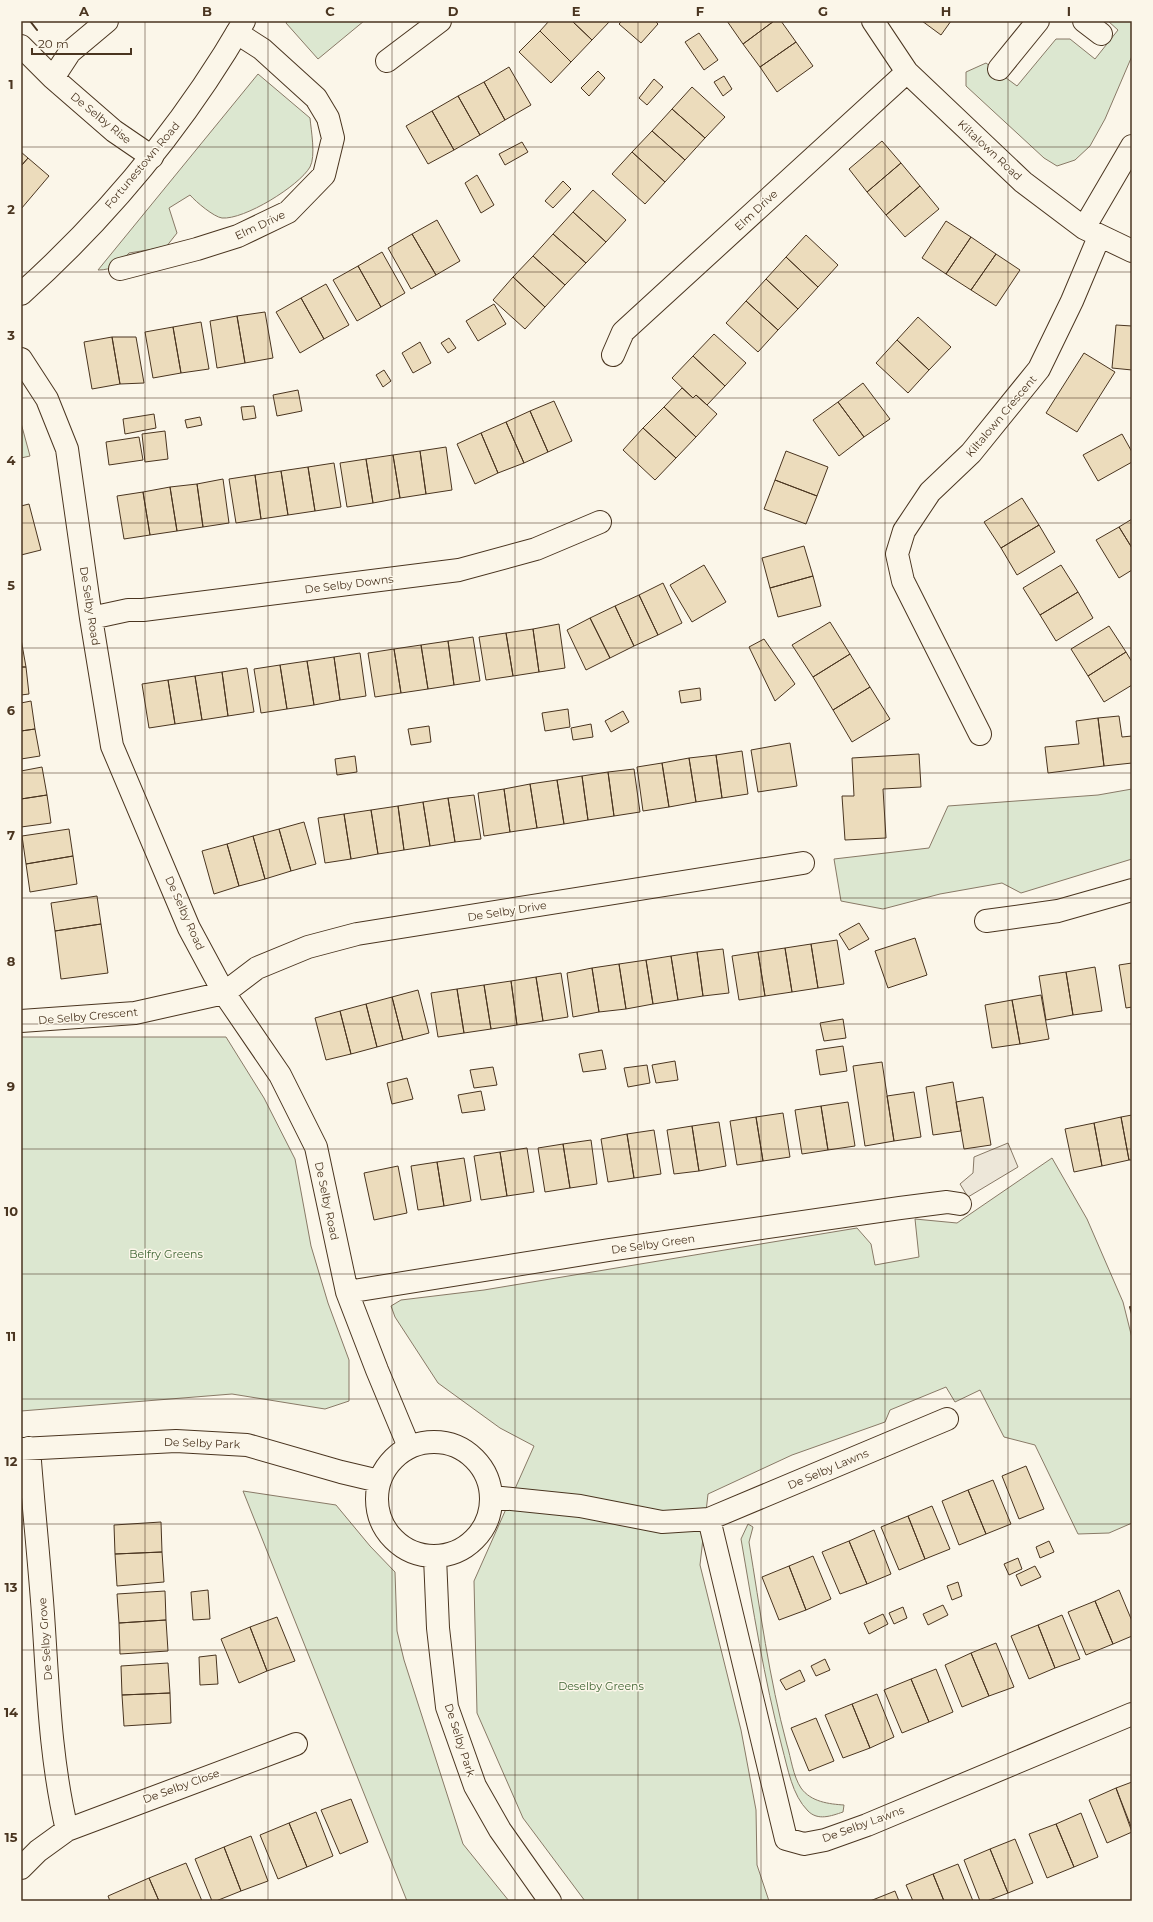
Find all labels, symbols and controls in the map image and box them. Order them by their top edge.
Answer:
text: A [78,3,90,19]
text: B [202,3,212,19]
text: C [325,3,335,19]
text: D [448,3,459,19]
text: E [572,3,581,19]
text: F [696,3,704,19]
text: G [818,3,828,19]
text: H [941,3,951,19]
text: I [1067,3,1071,19]
scale bar [32,30,131,56]
text: 20 m [38,36,69,51]
text: 1 [8,76,14,92]
street label: De Selby Rise [68,89,134,147]
street label: Kiltalown Road [955,117,1025,183]
street label: Fortunestown Road [102,119,182,211]
street label: Elm Drive [732,186,781,233]
text: 2 [7,201,15,217]
street label: Elm Drive [233,207,288,243]
text: 3 [6,327,15,343]
street label: Kiltalown Crescent [963,372,1040,460]
text: 4 [7,452,16,468]
street label: De Selby Road [77,565,103,647]
street label: De Selby Downs [304,572,395,596]
text: 5 [7,577,15,593]
text: 6 [7,702,16,718]
text: 7 [7,827,15,843]
street label: De Selby Road [162,874,208,952]
street label: De Selby Drive [466,898,548,924]
text: 8 [7,953,16,969]
street label: De Selby Crescent [38,1005,139,1027]
text: 9 [7,1078,15,1094]
street label: De Selby Road [312,1160,342,1242]
text: 10 [4,1203,18,1219]
street label: De Selby Green [610,1231,696,1257]
park label: Belfry Greens [129,1247,203,1261]
text: 11 [6,1328,16,1344]
street label: De Selby Park [164,1435,241,1451]
street label: De Selby Lawns [785,1445,871,1492]
text: 12 [5,1453,18,1469]
text: 13 [5,1579,18,1595]
street label: De Selby Grove [35,1597,55,1681]
park label: Deselby Greens [558,1679,644,1693]
street label: De Selby Park [442,1702,479,1779]
text: 14 [4,1704,18,1720]
street label: De Selby Close [141,1765,222,1806]
street label: De Selby Lawns [820,1802,907,1845]
text: 15 [5,1829,18,1845]

